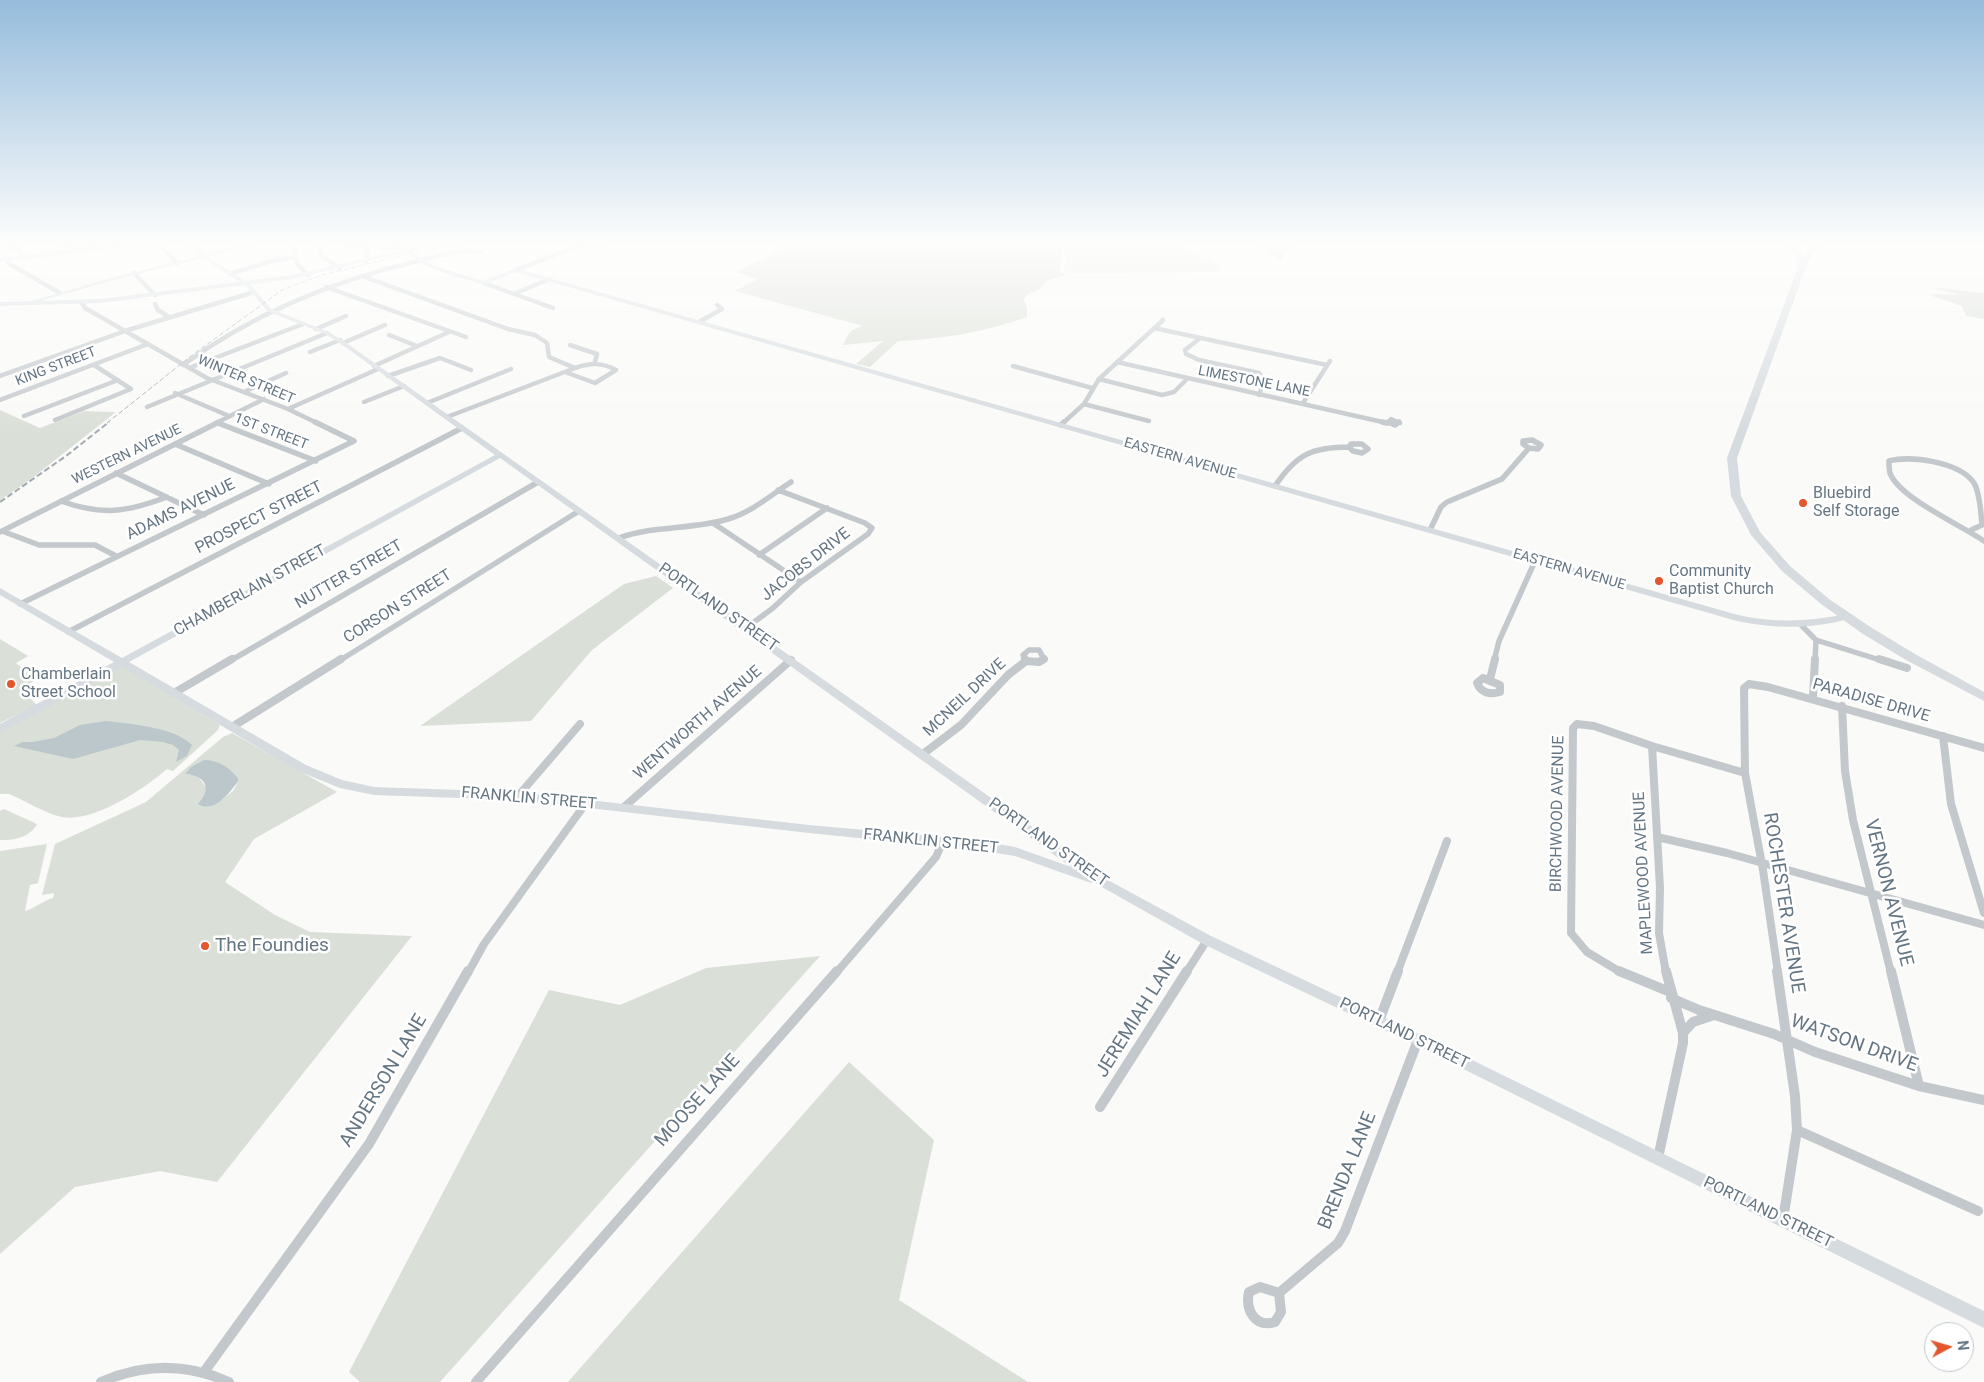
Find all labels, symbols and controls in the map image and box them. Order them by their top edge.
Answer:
street label: KING STREET [13,344,99,390]
street label: WINTER STREET [195,352,297,408]
street label: LIMESTONE LANE [1197,363,1311,401]
street label: 1ST STREET [232,410,310,454]
street label: WESTERN AVENUE [70,421,184,489]
street label: EASTERN AVENUE [1122,435,1238,483]
street label: ADAMS AVENUE [124,475,238,545]
street label: PROSPECT STREET [192,478,326,558]
place label: Bluebird Self Storage [1813,484,1899,522]
marker: Bluebird Self Storage [1797,497,1809,509]
street label: JACOBS DRIVE [758,524,854,606]
street label: NUTTER STREET [292,537,406,613]
street label: CHAMBERLAIN STREET [171,541,329,641]
street label: EASTERN AVENUE [1511,546,1627,594]
street label: PORTLAND STREET [654,559,782,657]
place label: Community Baptist Church [1669,562,1774,600]
street label: CORSON STREET [340,566,456,648]
marker: Community Baptist Church [1653,575,1665,587]
street label: MCNEIL DRIVE [920,655,1010,741]
street label: WENTWORTH AVENUE [630,662,766,784]
place label: Chamberlain Street School [21,665,116,703]
street label: PARADISE DRIVE [1810,675,1932,727]
marker: Chamberlain Street School [5,678,17,690]
street label: BIRCHWOOD AVENUE [1547,736,1569,892]
street label: FRANKLIN STREET [461,784,597,814]
street label: MAPLEWOOD AVENUE [1630,791,1658,955]
street label: PORTLAND STREET [984,794,1112,892]
street label: ROCHESTER AVENUE [1757,811,1809,995]
street label: VERNON AVENUE [1859,817,1917,969]
street label: FRANKLIN STREET [862,825,1000,859]
place label: The Foundies [215,935,329,957]
marker: The Foundies [199,940,211,952]
street label: JEREMIAH LANE [1091,948,1187,1082]
street label: PORTLAND STREET [1336,994,1472,1074]
street label: WATSON DRIVE [1787,1010,1921,1078]
street label: ANDERSON LANE [335,1011,433,1151]
street label: MOOSE LANE [650,1050,746,1152]
street label: BRENDA LANE [1314,1109,1382,1233]
street label: PORTLAND STREET [1700,1173,1836,1253]
north arrow [1924,1322,1974,1372]
text: N [1954,1340,1971,1351]

